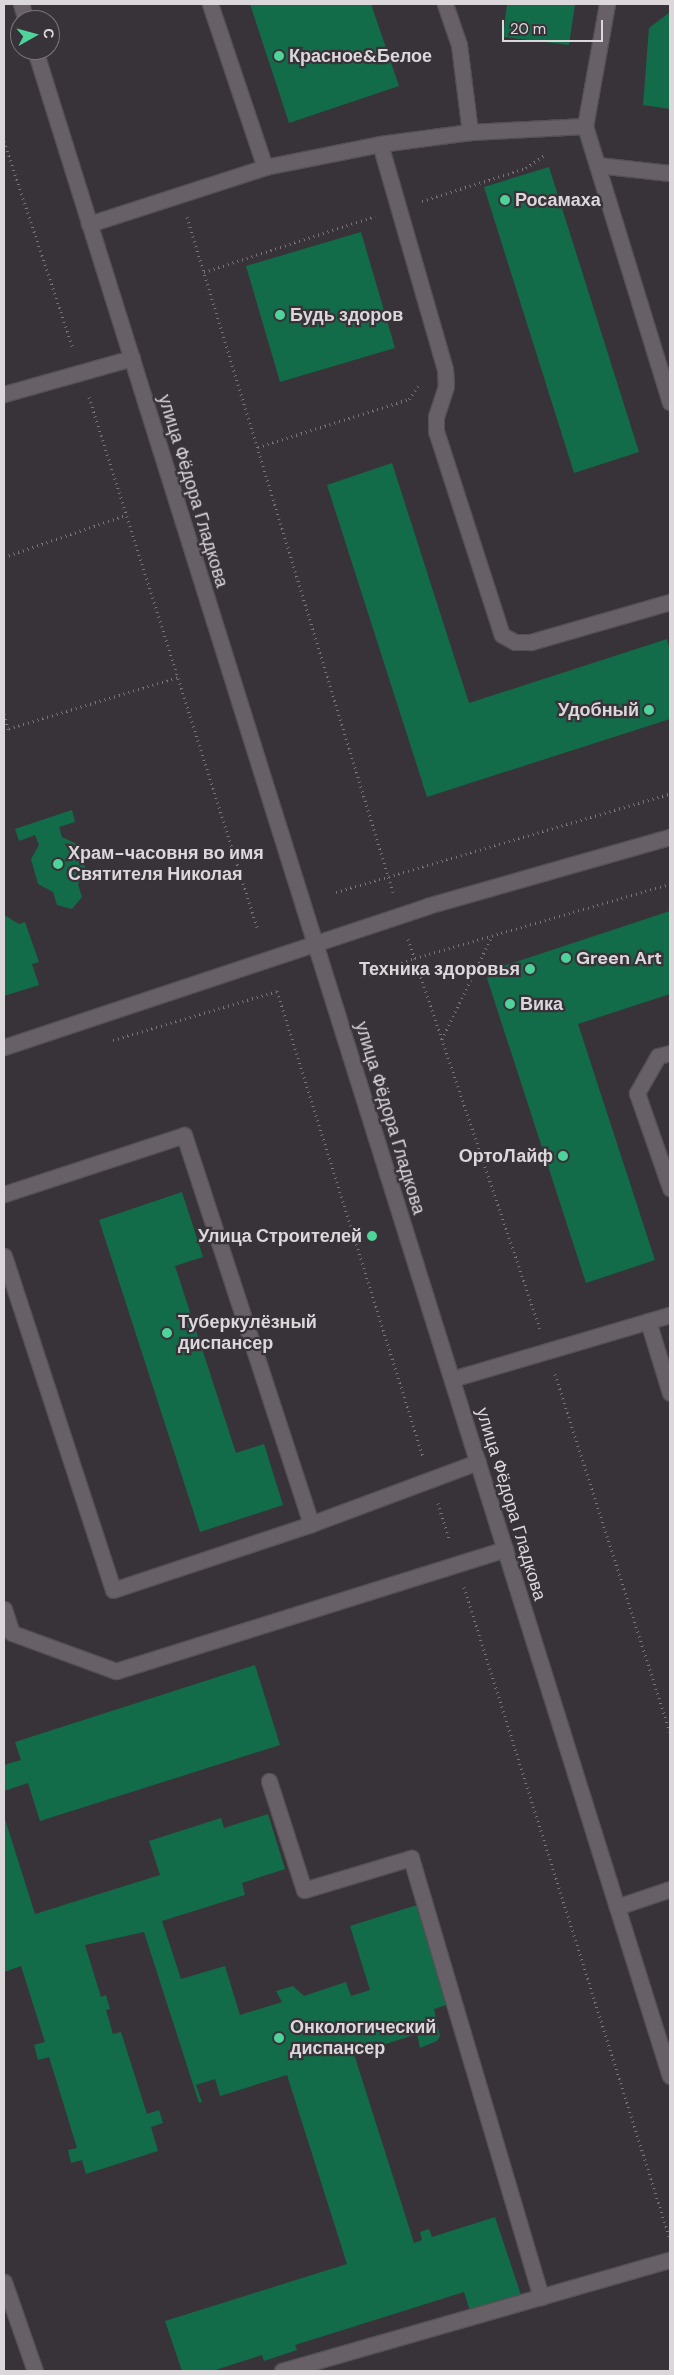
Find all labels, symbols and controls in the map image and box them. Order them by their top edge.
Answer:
north arrow [10,10,60,60]
scale bar [504,10,605,42]
text: 20 m [510,19,546,39]
text: С [39,27,58,39]
place label: Красное&Белое [289,45,432,67]
marker: Красное&Белое [273,50,285,62]
place label: Росамаха [515,189,601,211]
marker: Росамаха [499,194,511,206]
place label: Будь здоров [290,304,403,326]
marker: Будь здоров [274,309,286,321]
street label: улица Фёдора Гладкова [153,392,233,590]
place label: Удобный [558,699,639,721]
marker: Удобный [643,704,655,716]
place label: Храм-часовня во имя Святителя Николая [68,843,264,886]
marker: Храм-часовня во имя Святителя Николая [52,858,64,870]
place label: Green Art [576,947,662,969]
marker: Green Art [560,952,572,964]
place label: Техника здоровья [359,958,520,980]
marker: Техника здоровья [524,963,536,975]
place label: Вика [520,993,563,1015]
marker: Вика [504,998,516,1010]
street label: улица Фёдора Гладкова [350,1019,430,1217]
place label: ОртоЛайф [459,1145,553,1167]
marker: ОртоЛайф [557,1150,569,1162]
place label: Улица Строителей [198,1225,362,1247]
marker: Улица Строителей [366,1230,378,1242]
place label: Туберкулёзный диспансер [178,1312,317,1355]
marker: Туберкулёзный диспансер [160,1326,174,1340]
street label: улица Фёдора Гладкова [471,1405,551,1603]
place label: Онкологический диспансер [290,2017,436,2060]
marker: Онкологический диспансер [272,2031,286,2045]

